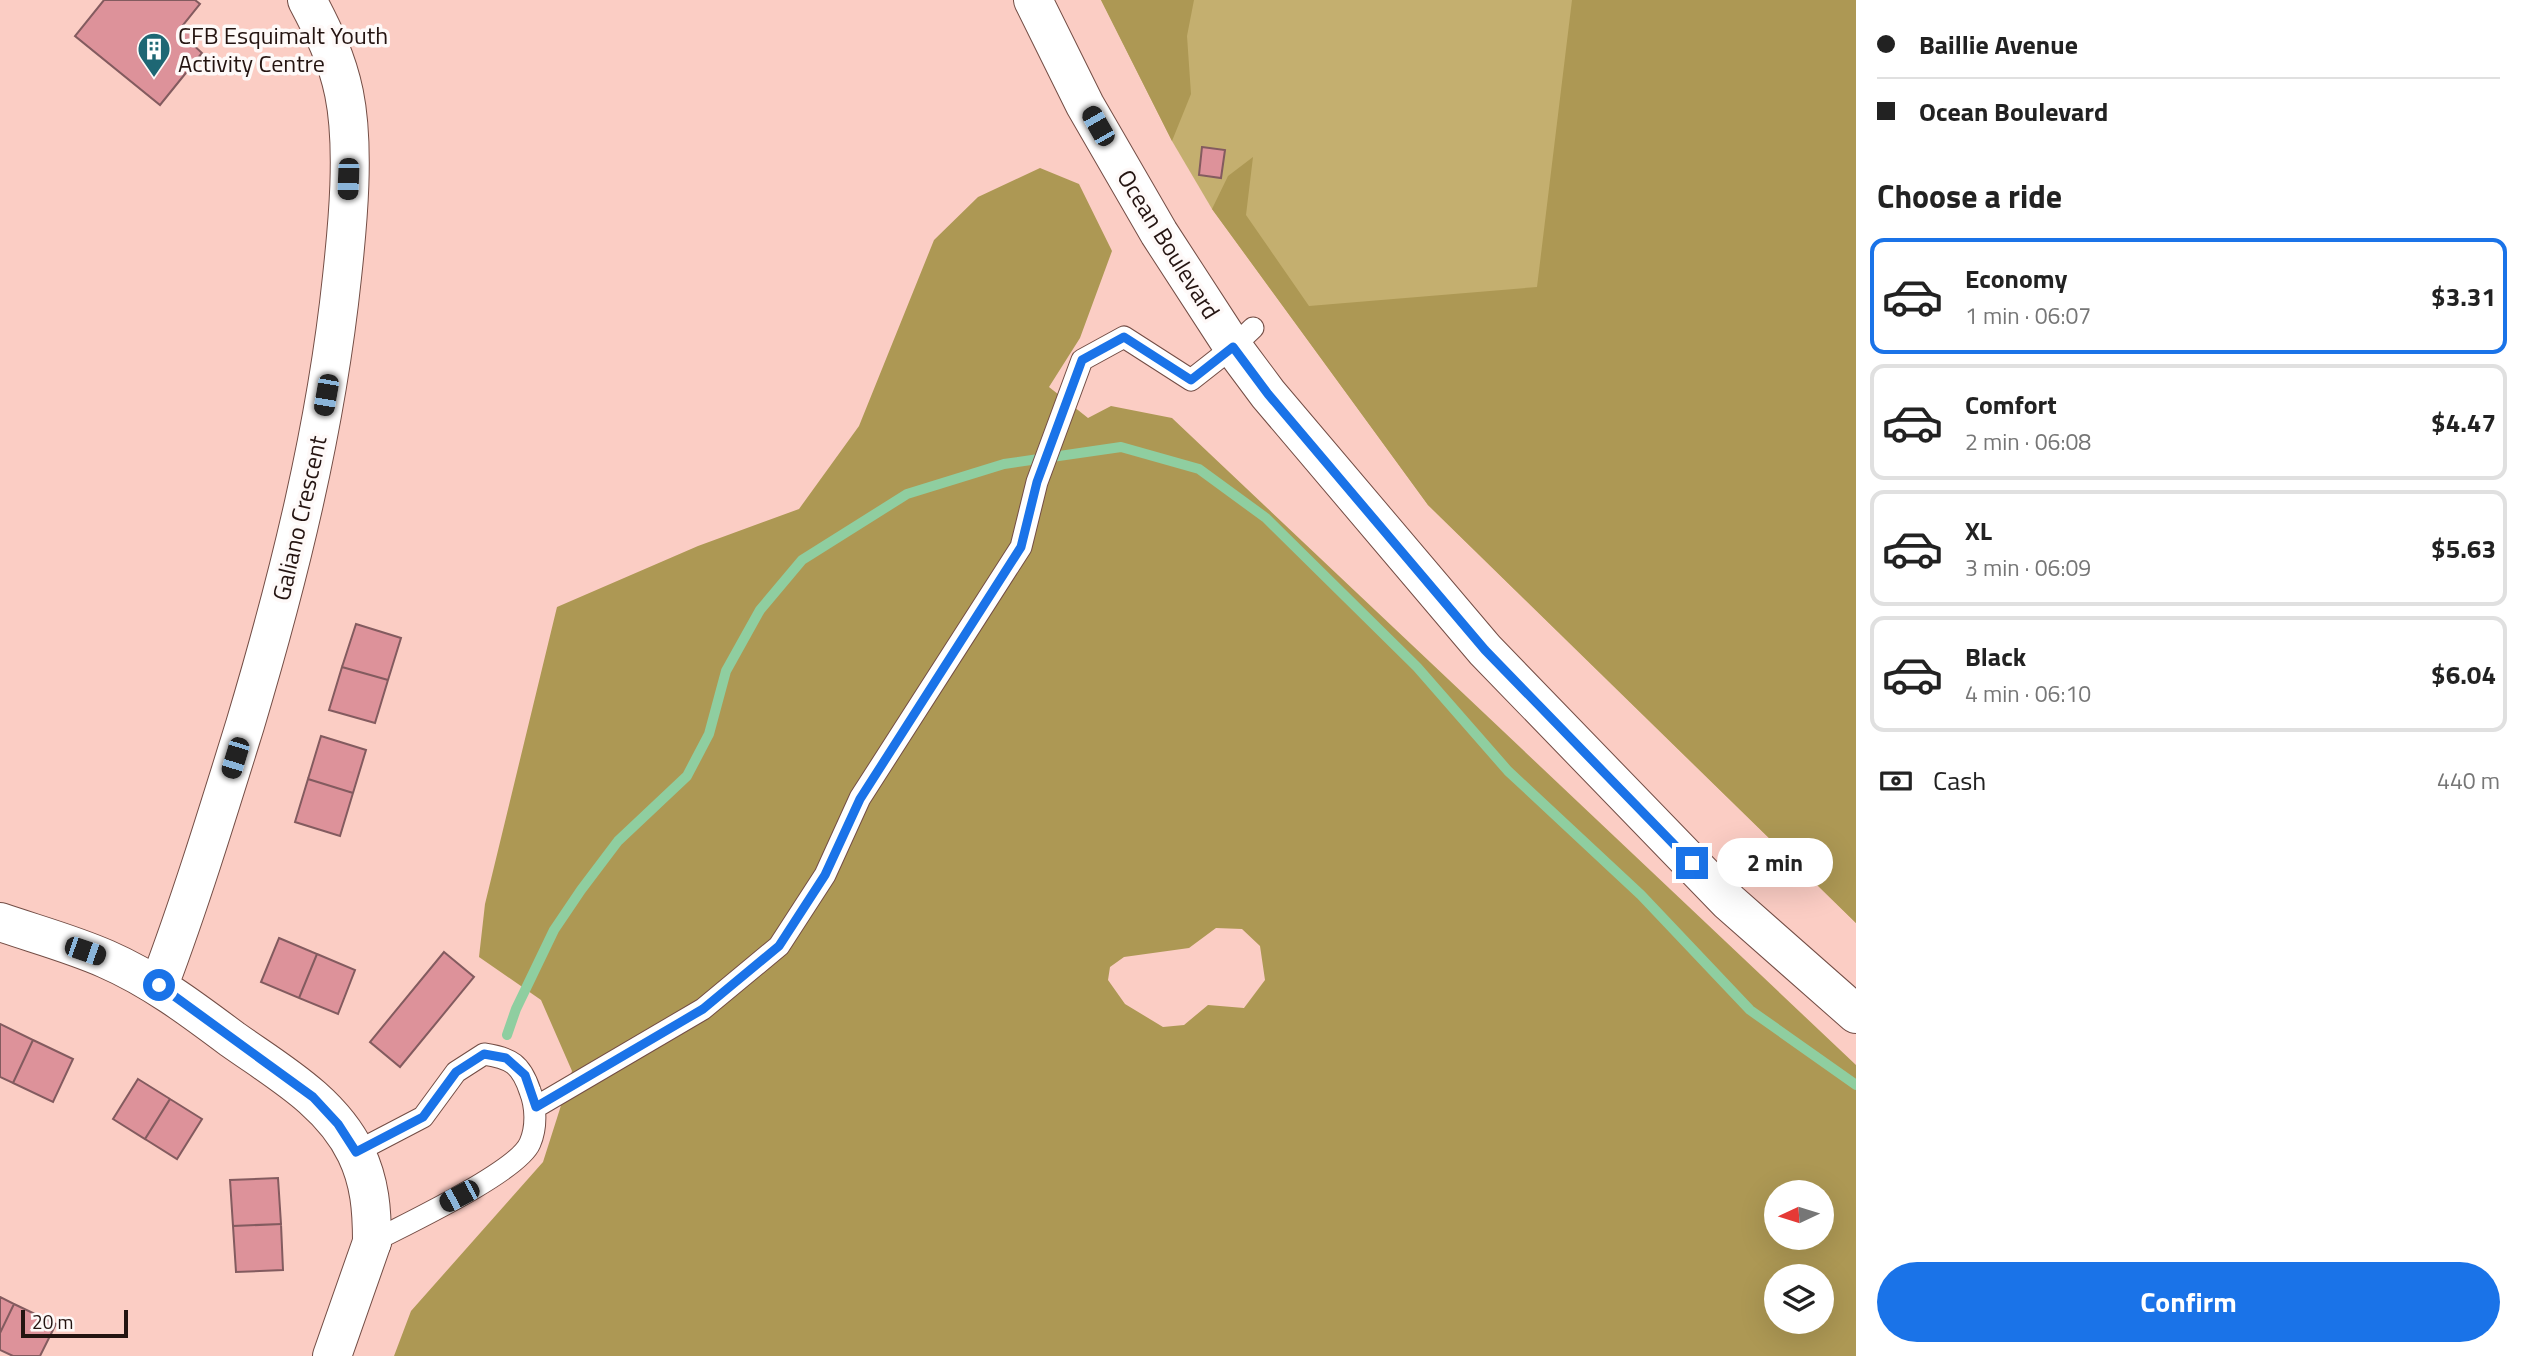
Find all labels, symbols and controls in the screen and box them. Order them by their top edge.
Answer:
place label: CFB Esquimalt Youth Activity Centre [178,17,388,81]
text: Baillie Avenue [1919,25,2078,64]
building icon: CFB Esquimalt Youth Activity Centre [135,30,173,79]
text: Ocean Boulevard [1919,92,2108,131]
car [1079,103,1118,149]
car [337,158,360,200]
street label: Ocean Boulevard [1109,162,1229,326]
text: Choose a ride [1877,172,2062,220]
text: Economy [1965,259,2067,298]
icon: car [1881,265,1944,328]
text: $3.31 [2431,277,2496,316]
text: 1 min · 06:07 [1965,298,2091,333]
car [313,372,340,418]
text: Comfort [1965,385,2057,424]
icon: car [1881,391,1944,454]
text: $4.47 [2431,403,2496,442]
text: 2 min · 06:08 [1965,424,2091,459]
street label: Galiano Crescent [263,431,336,604]
text: XL [1965,511,1992,550]
icon: car [1881,517,1944,580]
text: $5.63 [2431,529,2496,568]
text: 3 min · 06:09 [1965,550,2091,585]
text: Black [1965,637,2026,676]
icon: car [1881,643,1944,706]
text: $6.04 [2431,655,2496,694]
text: 4 min · 06:10 [1965,676,2091,711]
car [219,735,252,781]
text: Cash [1933,761,1986,800]
icon: cash [1877,762,1915,800]
text: 440 m [2437,763,2500,798]
callout: 2 min [1716,838,1832,888]
text: 2 min [1747,845,1803,880]
route end [1676,847,1708,879]
car [62,934,109,968]
route start [143,969,175,1001]
car [436,1177,483,1215]
north arrow [1764,1180,1834,1250]
map controls [1764,1180,1834,1334]
button: Confirm [1877,1262,2500,1342]
button: layers [1764,1264,1834,1334]
scale bar [21,1307,128,1339]
text: 20 m [32,1307,73,1336]

